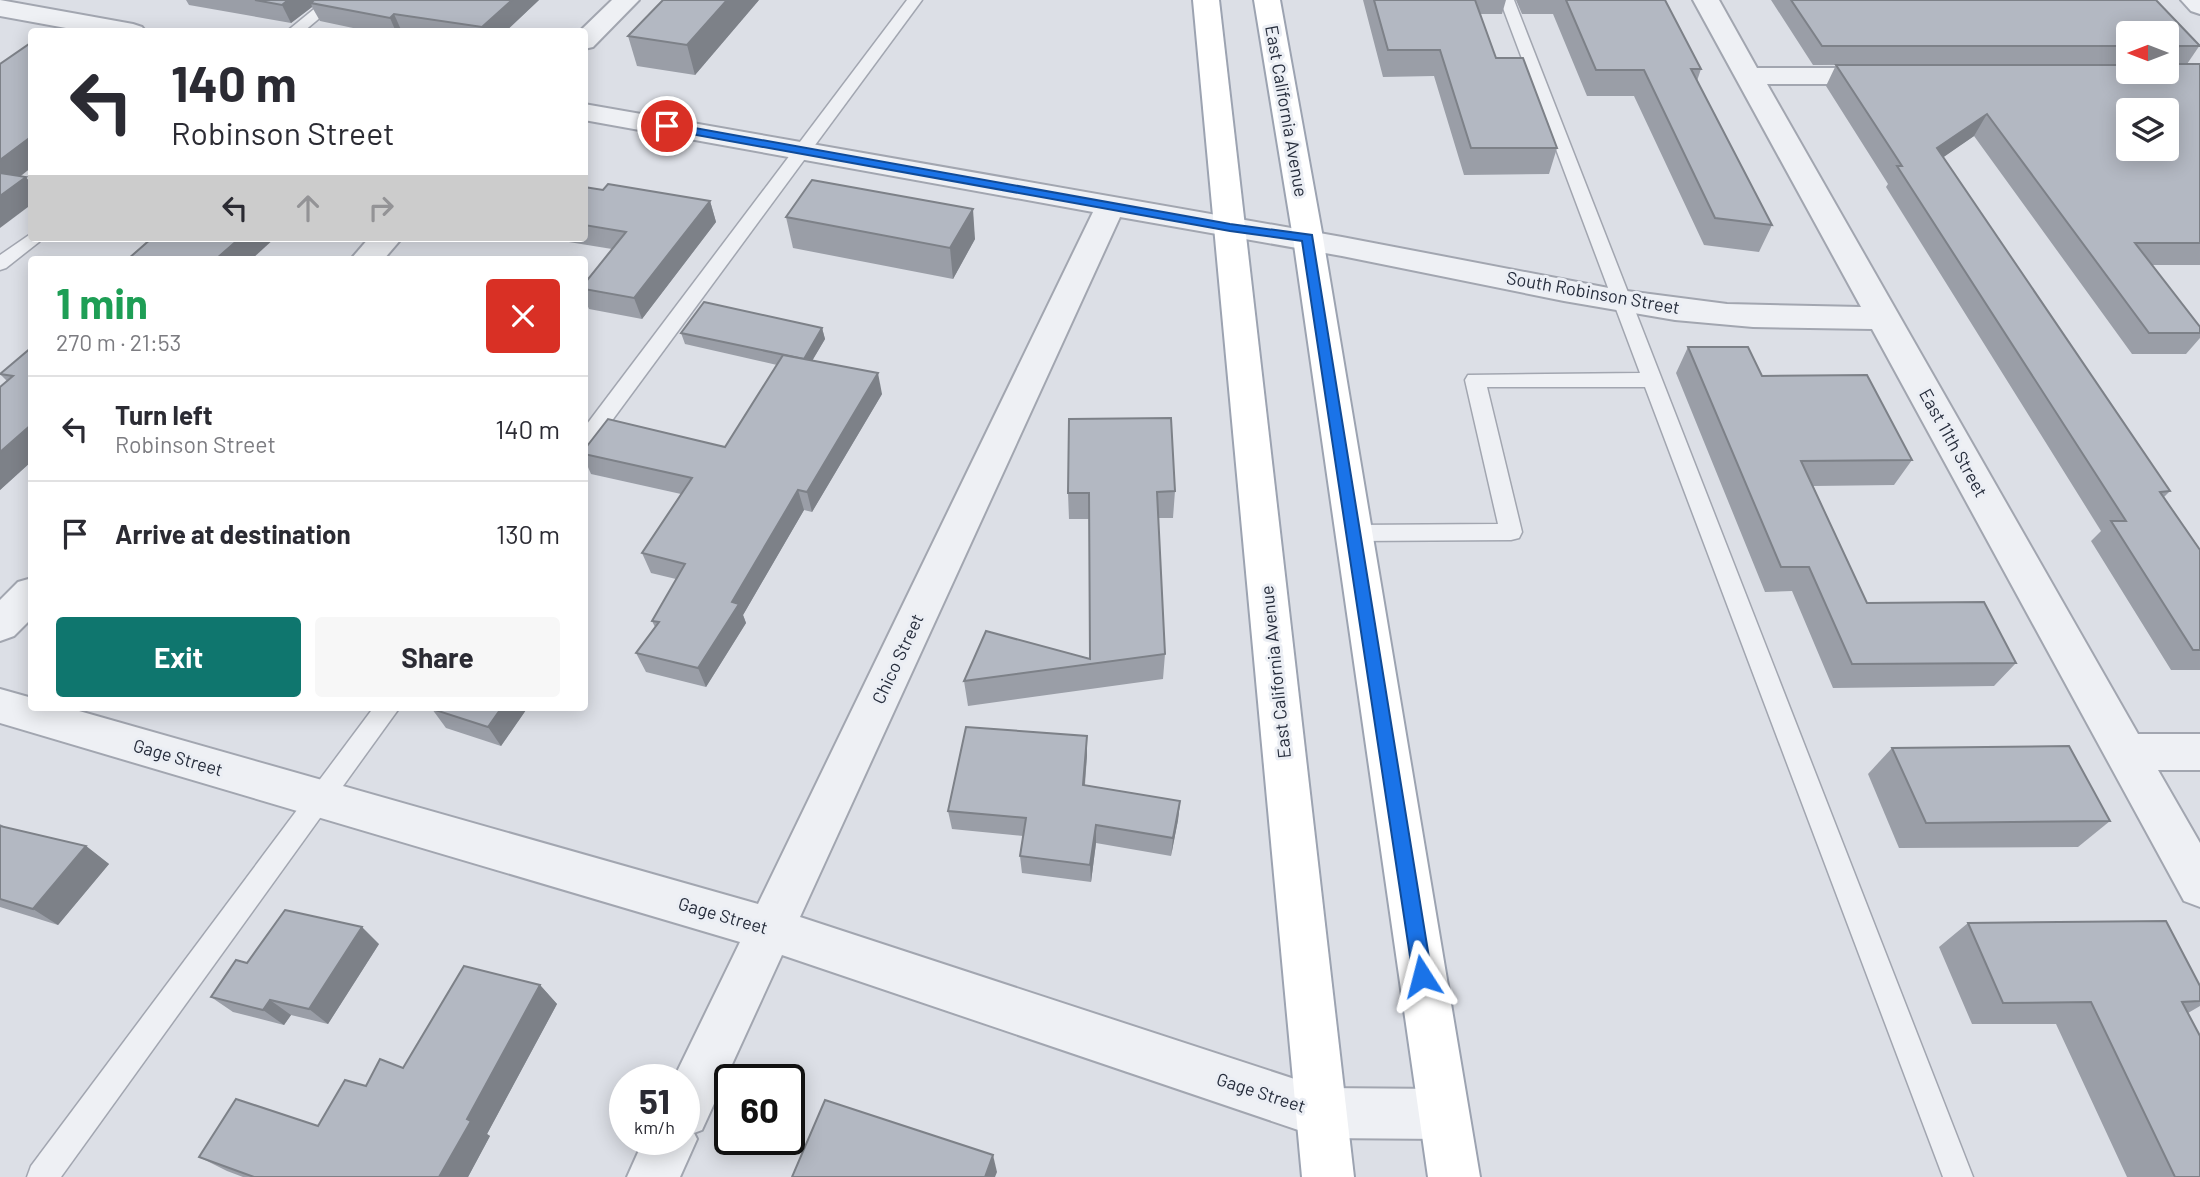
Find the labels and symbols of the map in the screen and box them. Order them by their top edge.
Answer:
north arrow [2116,21,2179,84]
street label: East California Avenue [1261,23,1313,198]
pin [637,96,697,156]
street label: South Robinson Street [1505,266,1682,318]
street label: East 11th Street [1915,384,1993,501]
street label: East California Avenue [1255,585,1295,760]
street label: Chico Street [867,610,928,707]
street label: Gage Street [131,734,226,780]
street label: Gage Street [676,892,771,938]
position arrow [1385,939,1459,1013]
speed limit sign: 60 [714,1064,805,1155]
street label: Gage Street [1214,1067,1308,1117]

